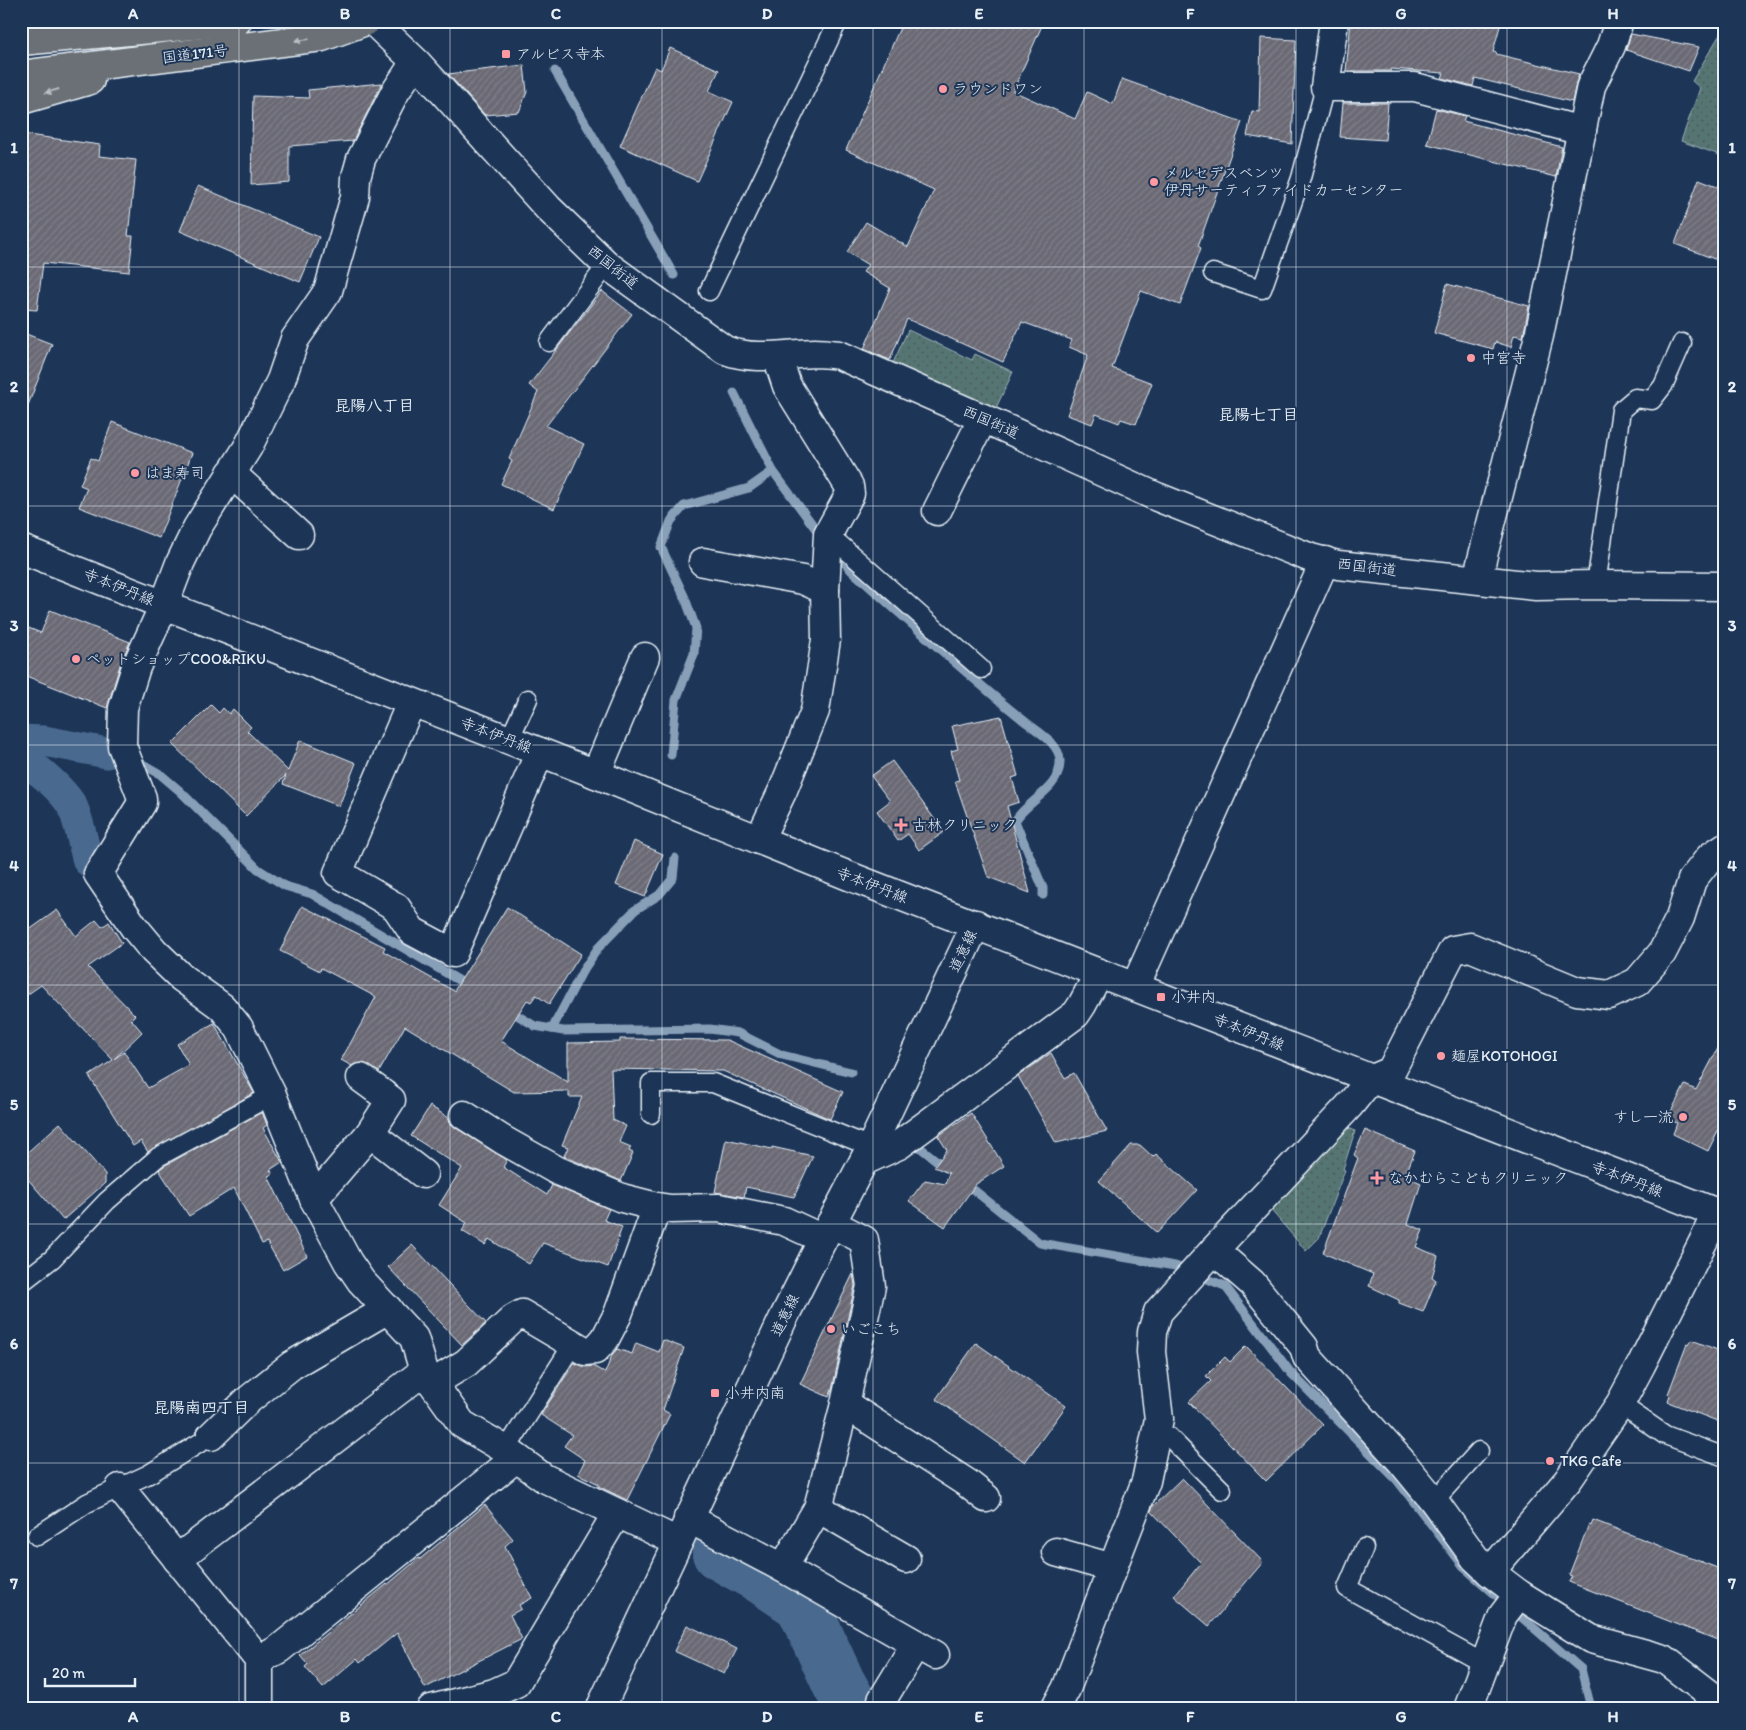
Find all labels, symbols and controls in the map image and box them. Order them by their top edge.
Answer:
text: A [127,4,139,23]
text: B [340,4,351,23]
text: C [551,4,562,23]
text: D [762,4,773,23]
text: E [975,4,984,23]
text: F [1186,4,1195,23]
text: G [1395,4,1407,23]
text: H [1607,4,1619,23]
one-way arrow [294,36,310,44]
street label: 国道171号 [161,41,229,67]
place label: アルビス寺本 [516,45,605,63]
marker: アルビス寺本 [500,48,512,60]
place label: ラウンドワン [953,80,1043,98]
marker: ラウンドワン [937,83,949,95]
one-way arrow [44,87,59,95]
text: 1 [10,138,18,157]
text: 1 [1728,138,1736,157]
place label: メルセデスベンツ 伊丹サーティファイドカーセンター [1164,164,1403,199]
marker: メルセデスベンツ 伊丹サーティファイドカーセンター [1148,176,1160,188]
street label: 西国街道 [584,241,642,293]
place label: 中宮寺 [1481,349,1526,367]
marker: 中宮寺 [1465,352,1477,364]
text: 2 [10,377,19,396]
text: 2 [1728,377,1737,396]
district label: 昆陽八丁目 [334,396,414,415]
street label: 西国街道 [960,402,1022,442]
district label: 昆陽七丁目 [1218,405,1298,424]
place label: はま寿司 [145,464,205,482]
marker: はま寿司 [129,467,141,479]
street label: 西国街道 [1336,554,1398,580]
street label: 寺本伊丹線 [81,565,157,609]
text: 3 [10,616,19,635]
text: 3 [1728,616,1737,635]
place label: ペットショップCOO&RIKU [86,650,266,668]
marker: ペットショップCOO&RIKU [70,653,82,665]
street label: 寺本伊丹線 [458,713,534,757]
place label: 古林クリニック [912,816,1017,834]
marker: 古林クリニック [894,818,908,832]
text: 4 [9,856,19,875]
text: 4 [1727,856,1737,875]
street label: 寺本伊丹線 [834,863,910,907]
street label: 道意線 [945,927,981,975]
place label: 小井内 [1171,988,1216,1006]
marker: 小井内 [1155,991,1167,1003]
street label: 寺本伊丹線 [1211,1010,1287,1054]
place label: 麺屋KOTOHOGI [1451,1047,1558,1065]
marker: 麺屋KOTOHOGI [1435,1050,1447,1062]
text: 5 [10,1095,19,1114]
text: 5 [1728,1095,1737,1114]
place label: すし一流 [1613,1108,1673,1126]
marker: すし一流 [1677,1111,1689,1123]
street label: 寺本伊丹線 [1589,1157,1665,1201]
place label: なかむらこどもクリニック [1388,1169,1568,1187]
marker: なかむらこどもクリニック [1370,1171,1384,1185]
street label: 道意線 [767,1291,803,1339]
place label: いごこち [841,1320,901,1338]
marker: いごこち [825,1323,837,1335]
text: 6 [10,1334,19,1353]
text: 6 [1728,1334,1737,1353]
place label: 小井内南 [725,1384,785,1402]
marker: 小井内南 [709,1387,721,1399]
district label: 昆陽南四丁目 [153,1398,249,1417]
place label: TKG Cafe [1560,1452,1622,1470]
marker: TKG Cafe [1544,1455,1556,1467]
text: 7 [9,1574,18,1593]
text: 7 [1727,1574,1736,1593]
scale bar [45,1655,135,1687]
text: 20 m [52,1664,86,1682]
text: A [127,1707,139,1726]
text: B [340,1707,351,1726]
text: C [551,1707,562,1726]
text: D [762,1707,773,1726]
text: E [975,1707,984,1726]
text: F [1186,1707,1195,1726]
text: G [1395,1707,1407,1726]
text: H [1607,1707,1619,1726]

